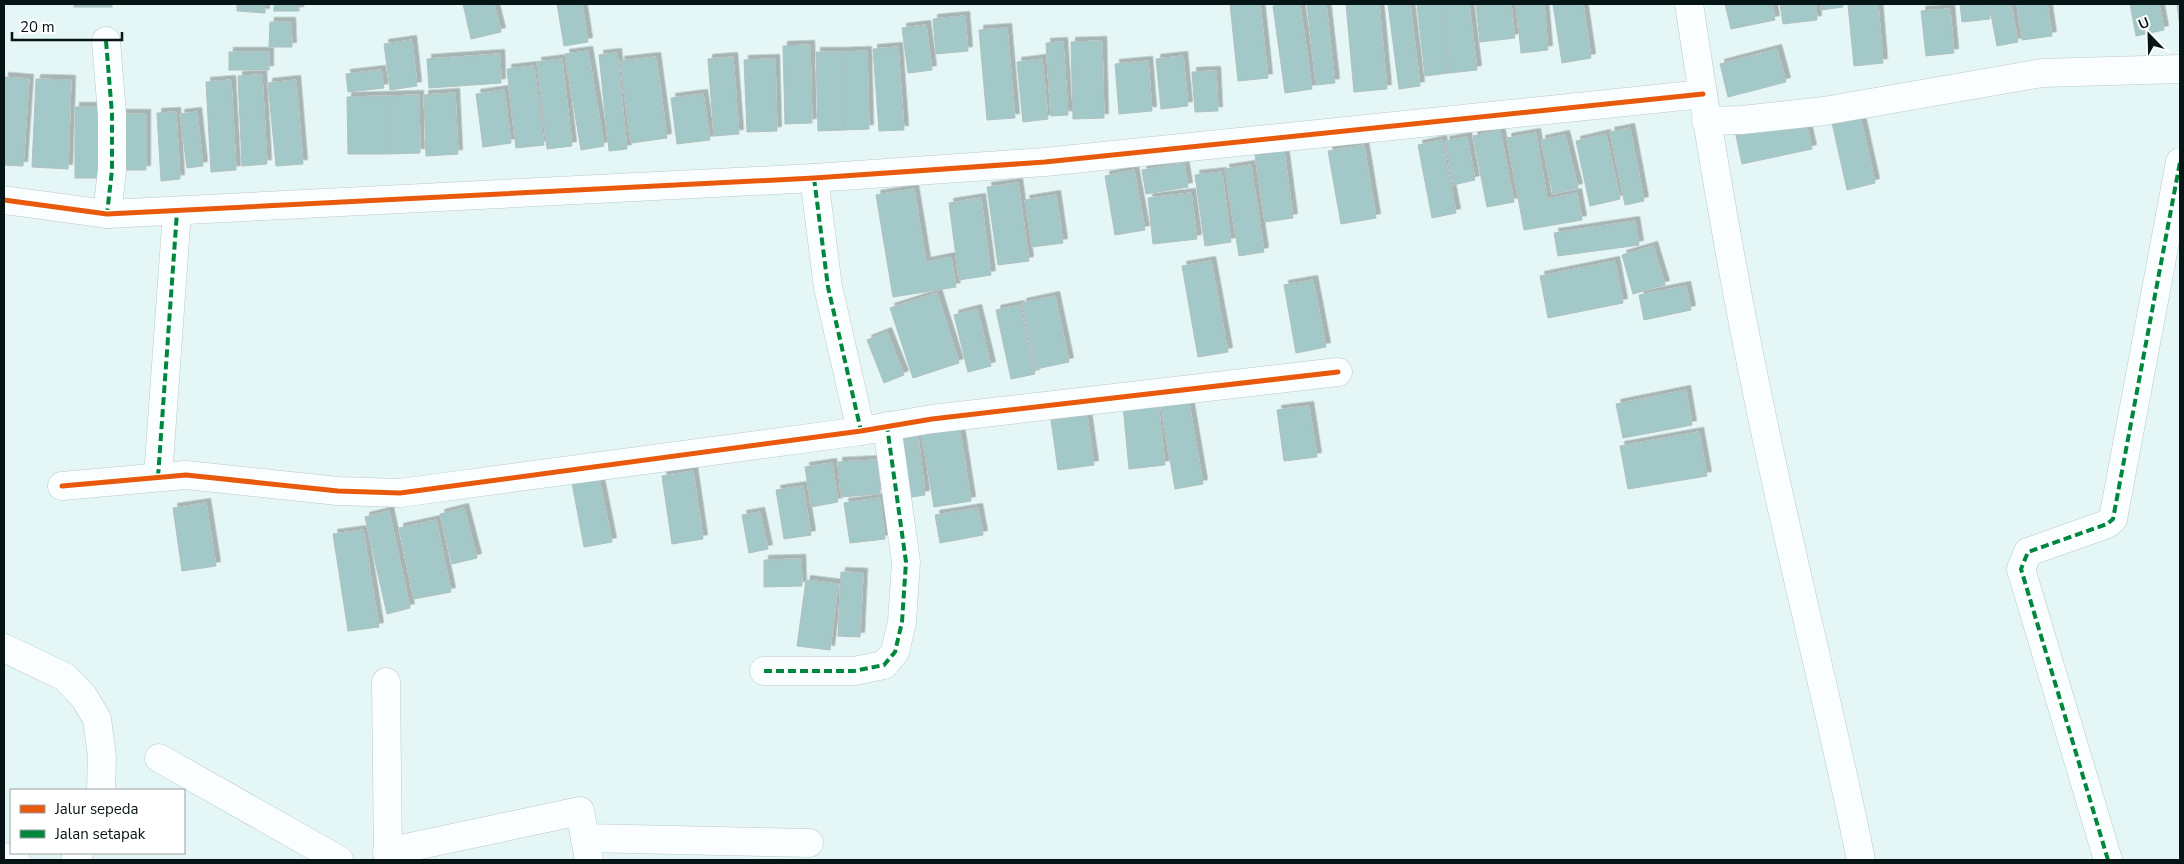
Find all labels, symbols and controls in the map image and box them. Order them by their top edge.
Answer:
scale bar [12,10,122,42]
north arrow [2124,10,2174,60]
text: U [2136,13,2153,34]
text: 20 m [20,17,55,37]
legend [10,789,185,854]
text: Jalur sepeda [54,799,139,819]
text: Jalan setapak [54,824,146,844]

